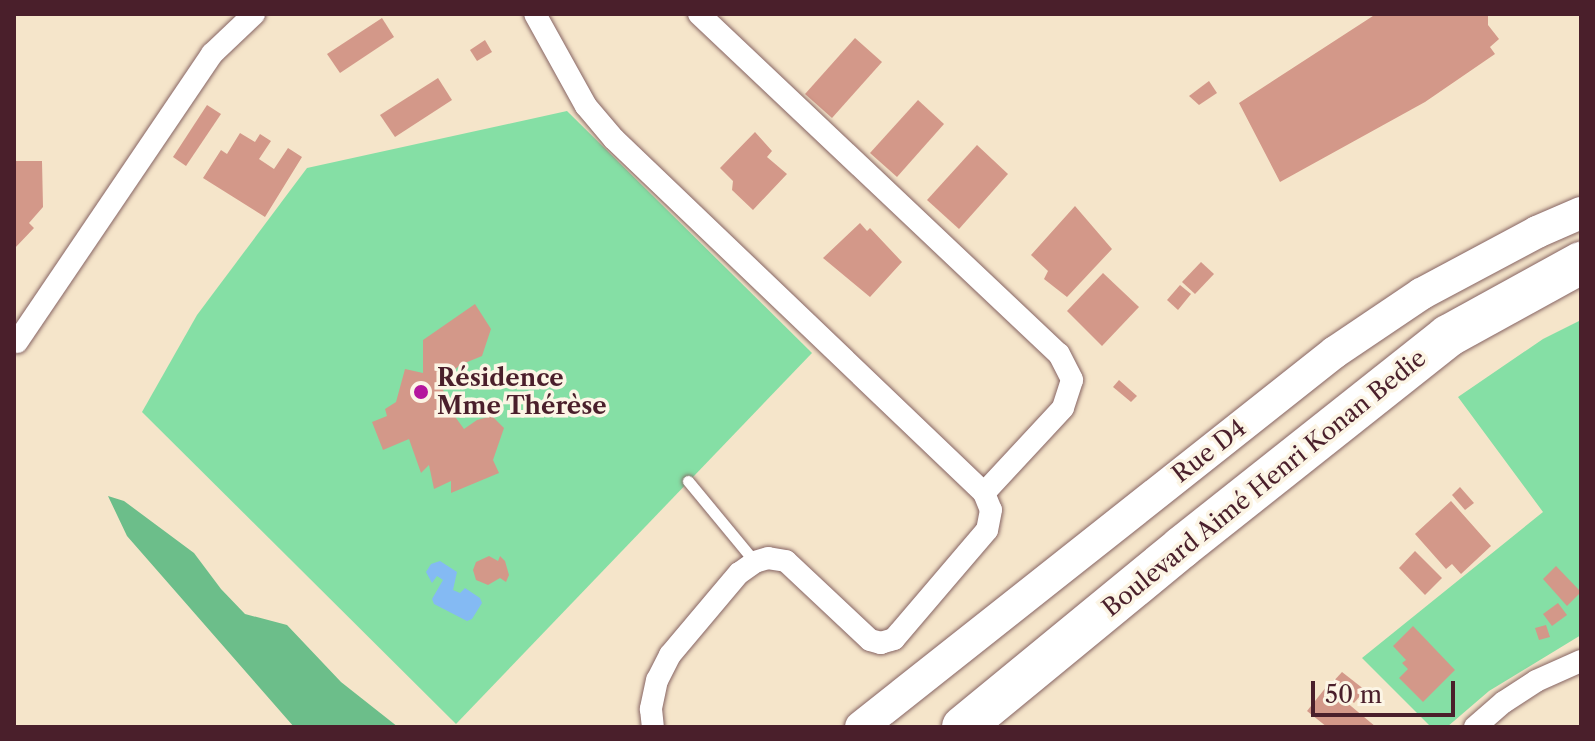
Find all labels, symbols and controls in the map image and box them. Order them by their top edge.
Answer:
street label: Boulevard Aimé Henri Konan Bedie [1096,343,1432,623]
place label: Résidence Mme Thérèse [437,364,607,420]
marker: Résidence Mme Thérèse [412,383,430,401]
street label: Rue D4 [1166,413,1252,489]
scale bar [1315,665,1459,715]
text: 50 m [1325,680,1382,709]

